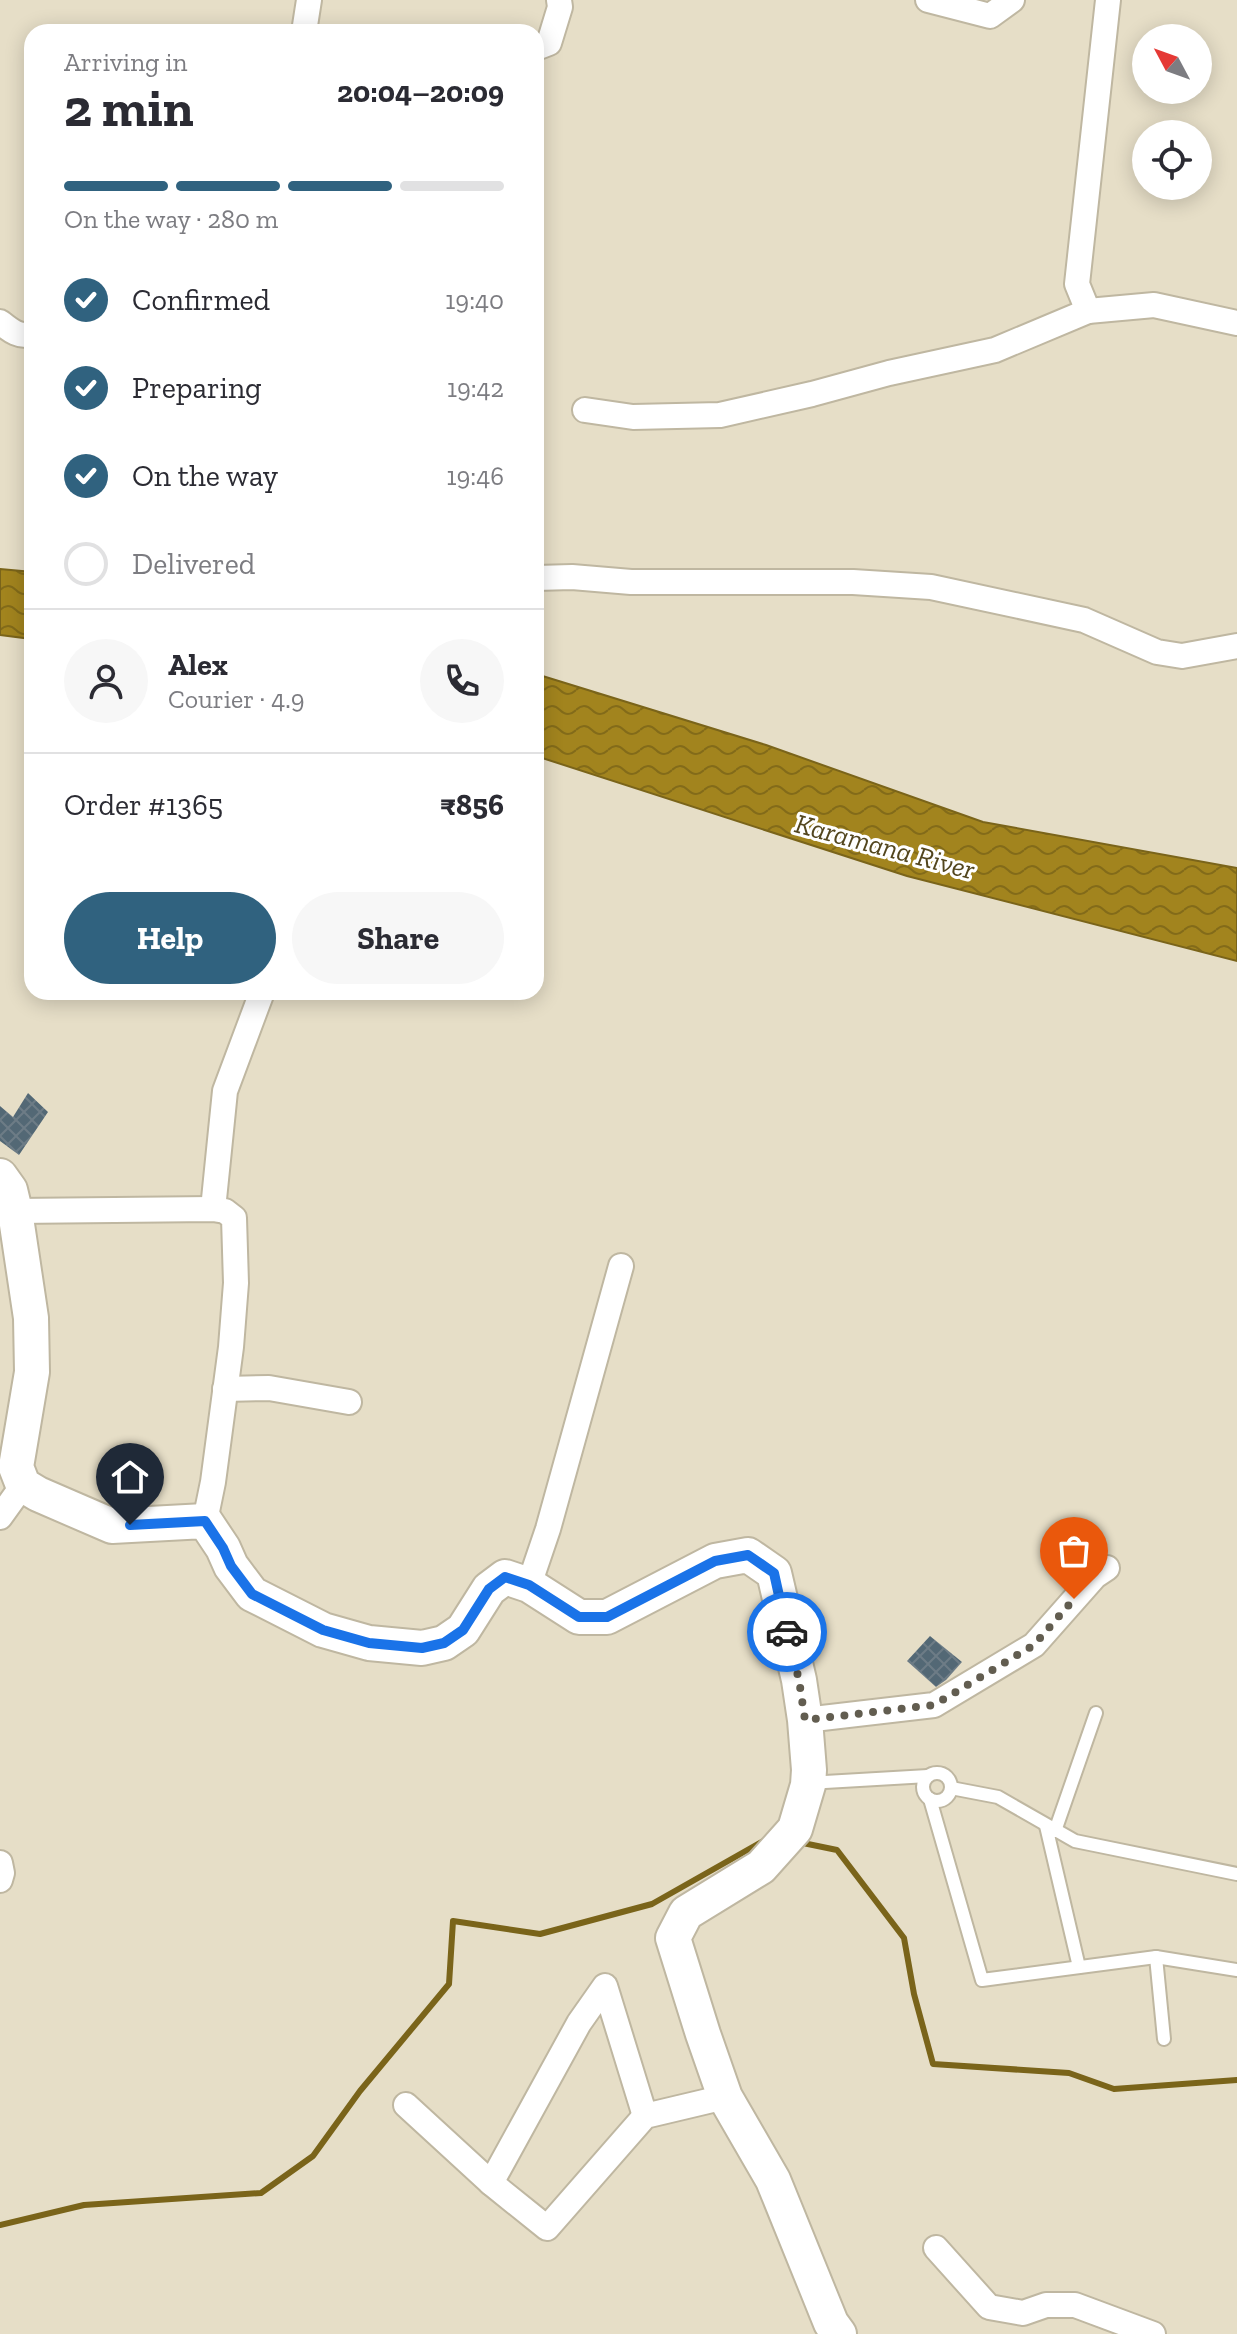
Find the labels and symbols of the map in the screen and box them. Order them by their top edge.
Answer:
north arrow [1132,24,1212,104]
water label: Karamana River [791,807,979,886]
pin [96,1443,164,1525]
pin [1040,1517,1108,1599]
courier [747,1592,827,1672]

